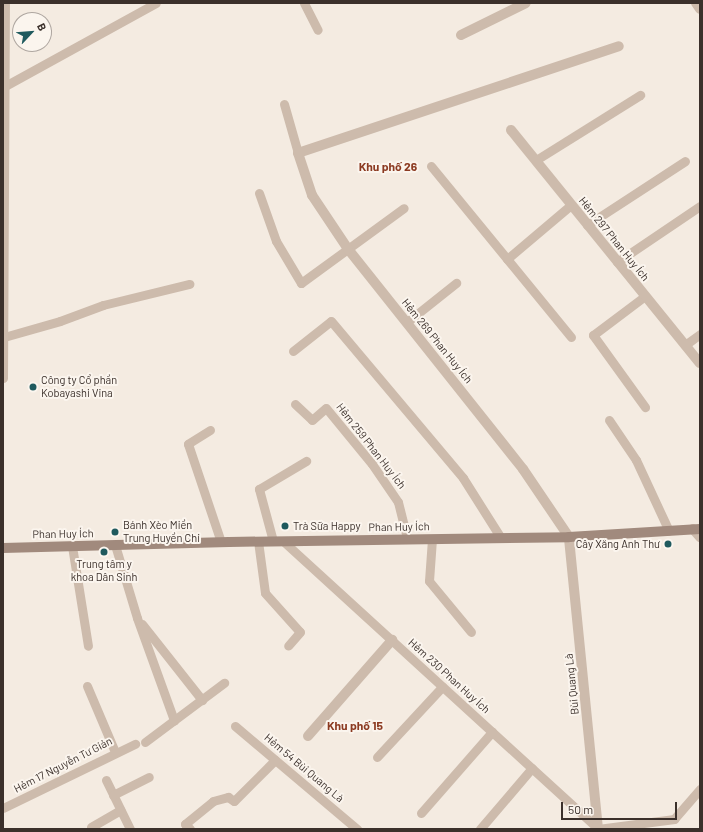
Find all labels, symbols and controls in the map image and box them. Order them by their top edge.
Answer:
north arrow [12,12,52,52]
text: B [35,21,50,33]
district label: Khu phố 26 [359,160,417,174]
street label: Hẻm 297 Phan Huy Ích [576,194,652,284]
street label: Hẻm 269 Phan Huy Ích [399,296,475,386]
place label: Công ty Cổ phần Kobayashi Vina [41,374,117,400]
marker: Công ty Cổ phần Kobayashi Vina [28,382,38,392]
street label: Hẻm 259 Phan Huy Ích [334,401,408,491]
place label: Bánh Xèo Miền Trung Huyền Chi [123,519,200,545]
place label: Trà Sữa Happy [293,519,361,533]
street label: Phan Huy Ích [368,520,430,534]
marker: Trà Sữa Happy [280,521,290,531]
street label: Phan Huy Ích [32,527,94,541]
marker: Bánh Xèo Miền Trung Huyền Chi [110,527,120,537]
place label: Cây Xăng Anh Thư [576,537,660,551]
marker: Cây Xăng Anh Thư [663,539,673,549]
marker: Trung tâm y khoa Dân Sinh [99,547,109,557]
place label: Trung tâm y khoa Dân Sinh [71,558,137,584]
street label: Hẻm 230 Phan Huy Ích [405,636,493,716]
street label: Bùi Quang Là [562,653,582,715]
district label: Khu phố 15 [327,719,383,733]
street label: Hẻm 54 Bùi Quang Là [262,731,346,805]
street label: Hẻm 17 Nguyễn Tư Giản [12,734,114,796]
scale bar [563,794,679,820]
text: 50 m [568,802,593,816]

